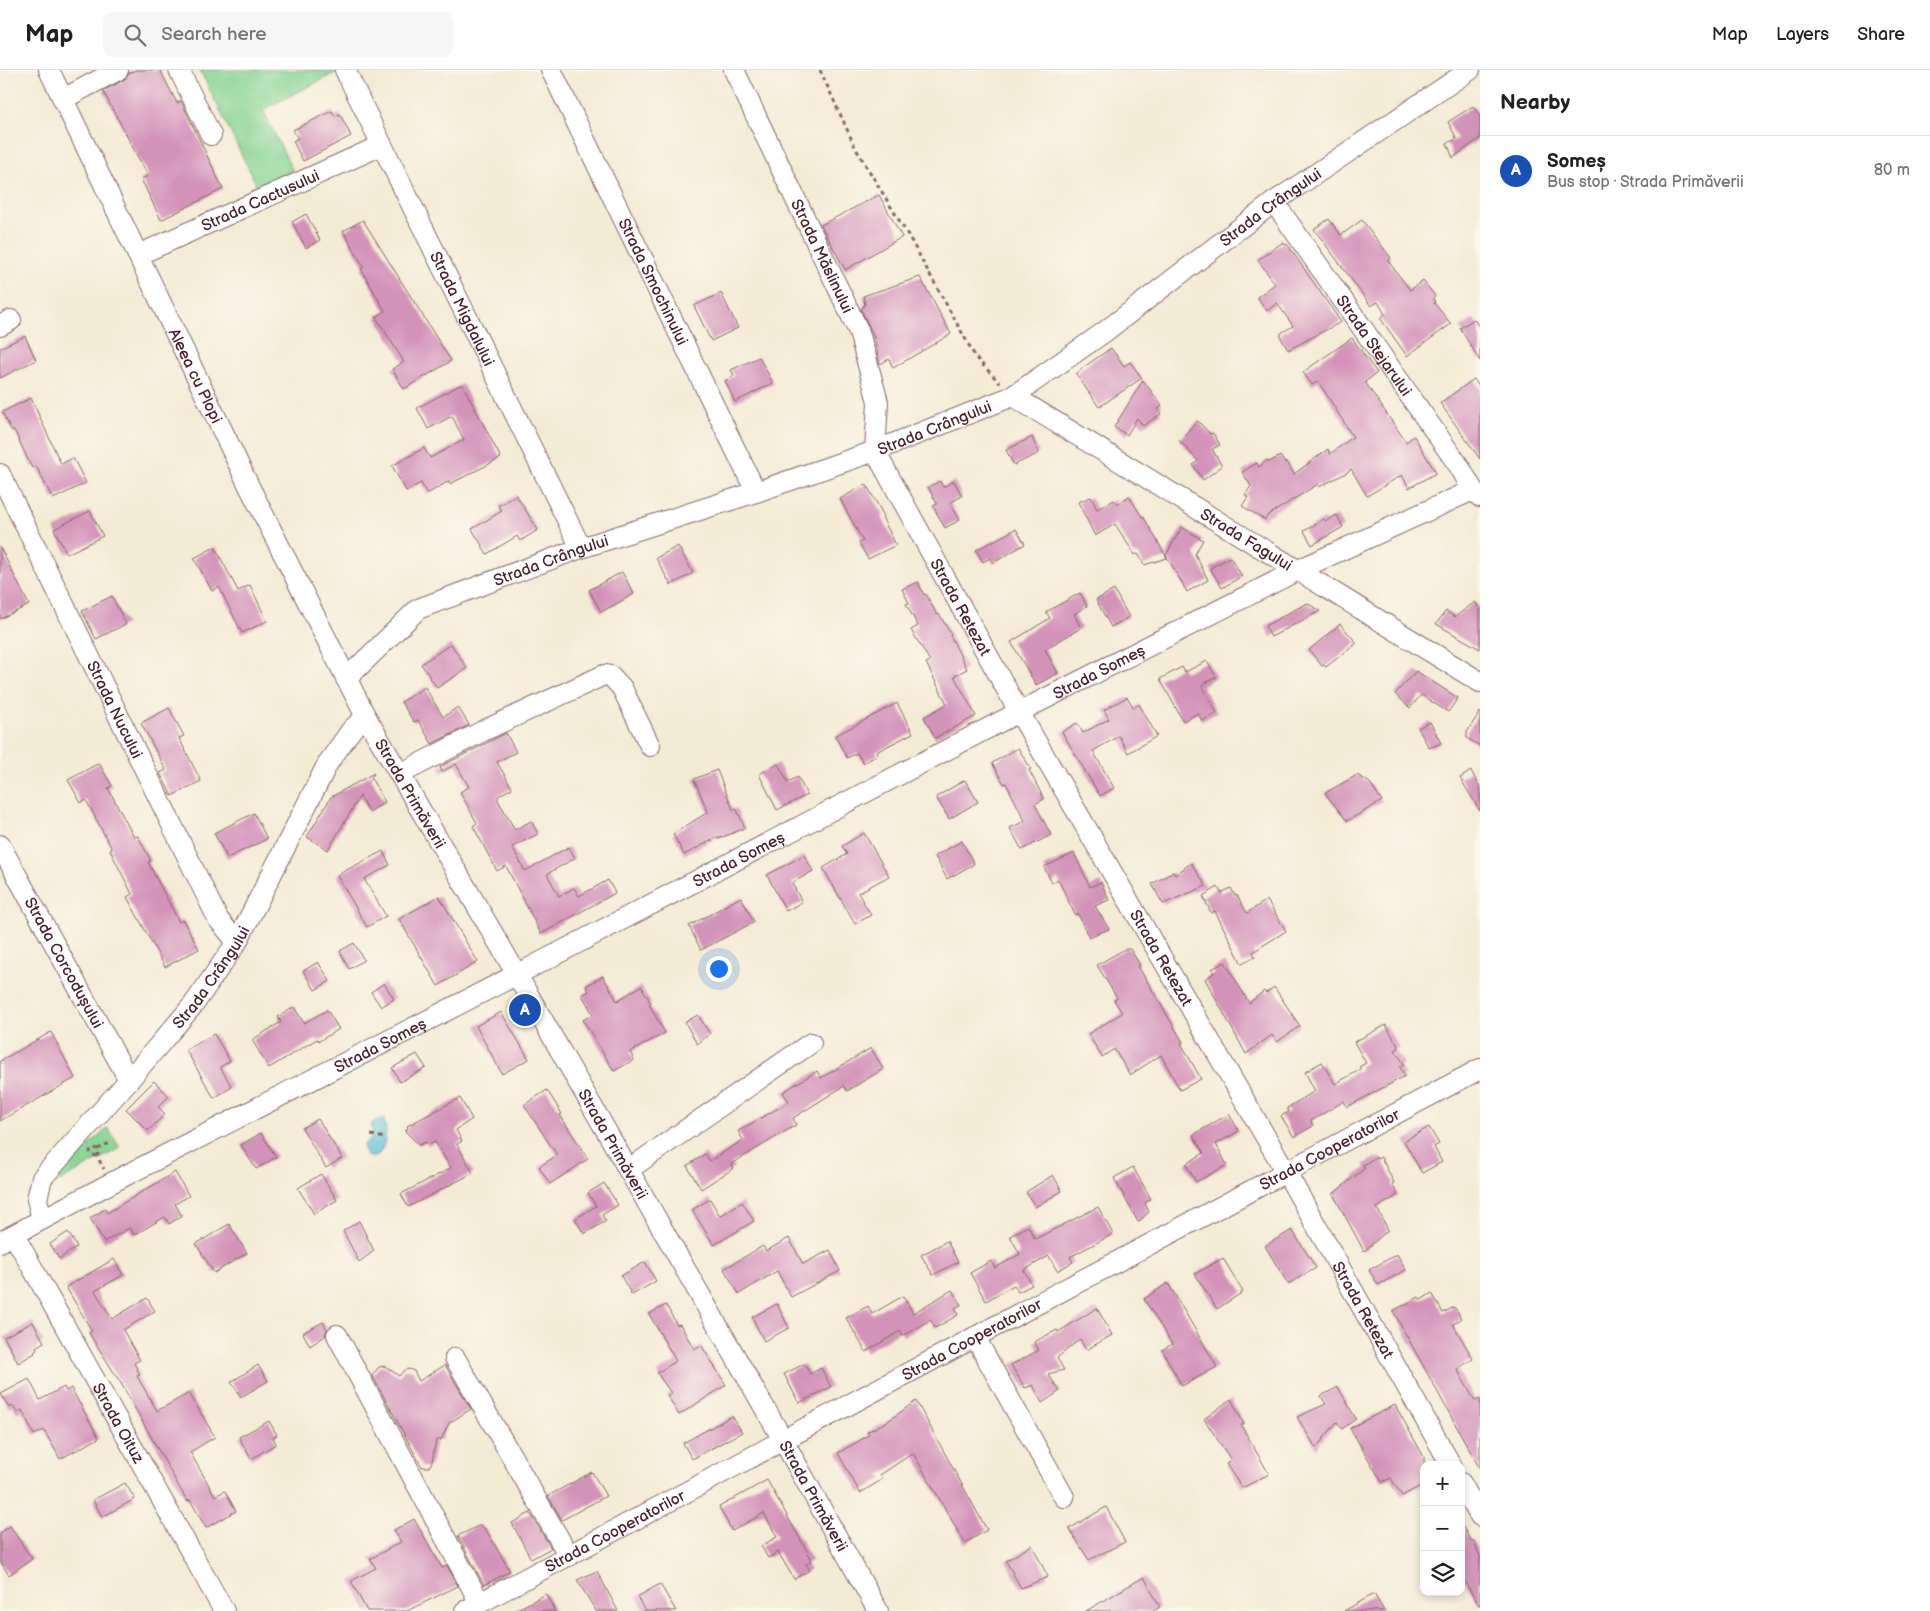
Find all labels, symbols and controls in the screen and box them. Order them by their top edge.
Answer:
search box [103,12,453,57]
text: Map [25,20,73,49]
icon: search [121,21,149,49]
text: Search here [161,23,267,46]
text: Map [1712,24,1748,45]
text: Layers [1776,24,1829,45]
text: Share [1857,24,1905,45]
text: Nearby [1500,90,1570,115]
text: Someș [1547,150,1606,173]
text: A [1511,161,1521,180]
text: 80 m [1874,161,1910,180]
street label: Strada Crângului [1216,165,1325,251]
street label: Strada Cactusului [199,166,323,236]
text: Bus stop · Strada Primăverii [1547,173,1744,192]
street label: Strada Măslinului [786,197,857,317]
street label: Strada Smochinului [613,216,691,349]
street label: Strada Migdalului [425,249,498,370]
street label: Strada Stejarului [1331,292,1415,400]
street label: Aleea cu Plopi [164,326,225,427]
street label: Strada Crângului [875,397,995,460]
street label: Strada Fagului [1196,505,1295,576]
street label: Strada Crângului [491,532,611,591]
street label: Strada Retezat [925,556,994,660]
street label: Strada Someș [1050,641,1149,704]
street label: Strada Nucului [82,658,146,762]
street label: Strada Primăverii [370,736,449,852]
street label: Strada Someș [690,828,788,892]
street label: Strada Corcodușului [20,894,107,1032]
street label: Strada Retezat [1125,907,1196,1010]
street label: Strada Crângului [169,923,254,1033]
your location [706,956,732,982]
pin: A [509,991,541,1029]
street label: Strada Someș [331,1015,430,1078]
street label: Strada Primăverii [573,1086,651,1203]
street label: Strada Cooperatorilor [1257,1105,1404,1195]
street label: Strada Retezat [1327,1259,1397,1362]
street label: Strada Cooperatorilor [899,1295,1046,1385]
street label: Strada Oituz [88,1380,148,1467]
street label: Strada Primăverii [774,1438,851,1555]
map controls [1420,1461,1465,1596]
button: + [1420,1461,1465,1506]
street label: Strada Cooperatorilor [542,1486,689,1577]
button: − [1420,1506,1465,1551]
button: layers [1420,1551,1465,1596]

